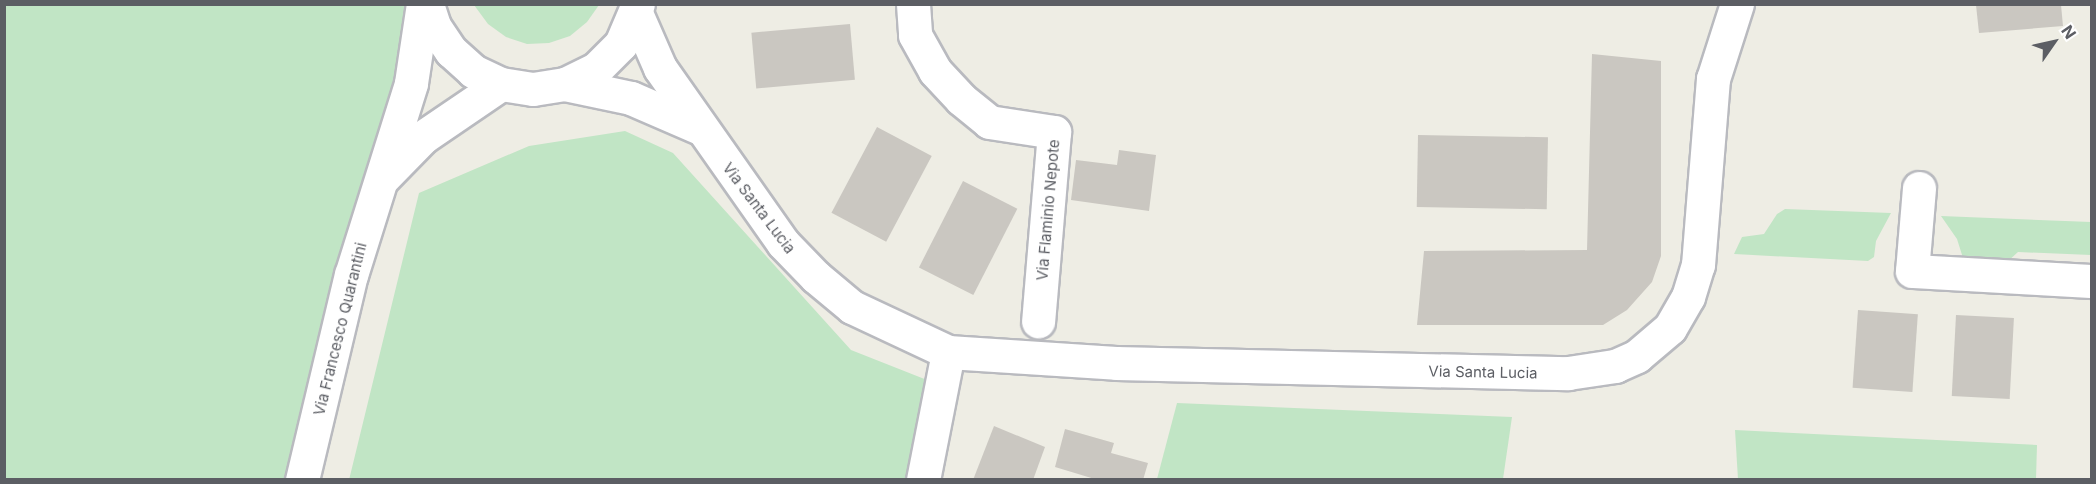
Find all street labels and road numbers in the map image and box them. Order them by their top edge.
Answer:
street label: Via Flaminio Nepote [1033,139,1063,281]
street label: Via Santa Lucia [719,159,799,257]
street label: Via Francesco Quarantini [310,241,370,417]
street label: Via Santa Lucia [1428,362,1538,382]

